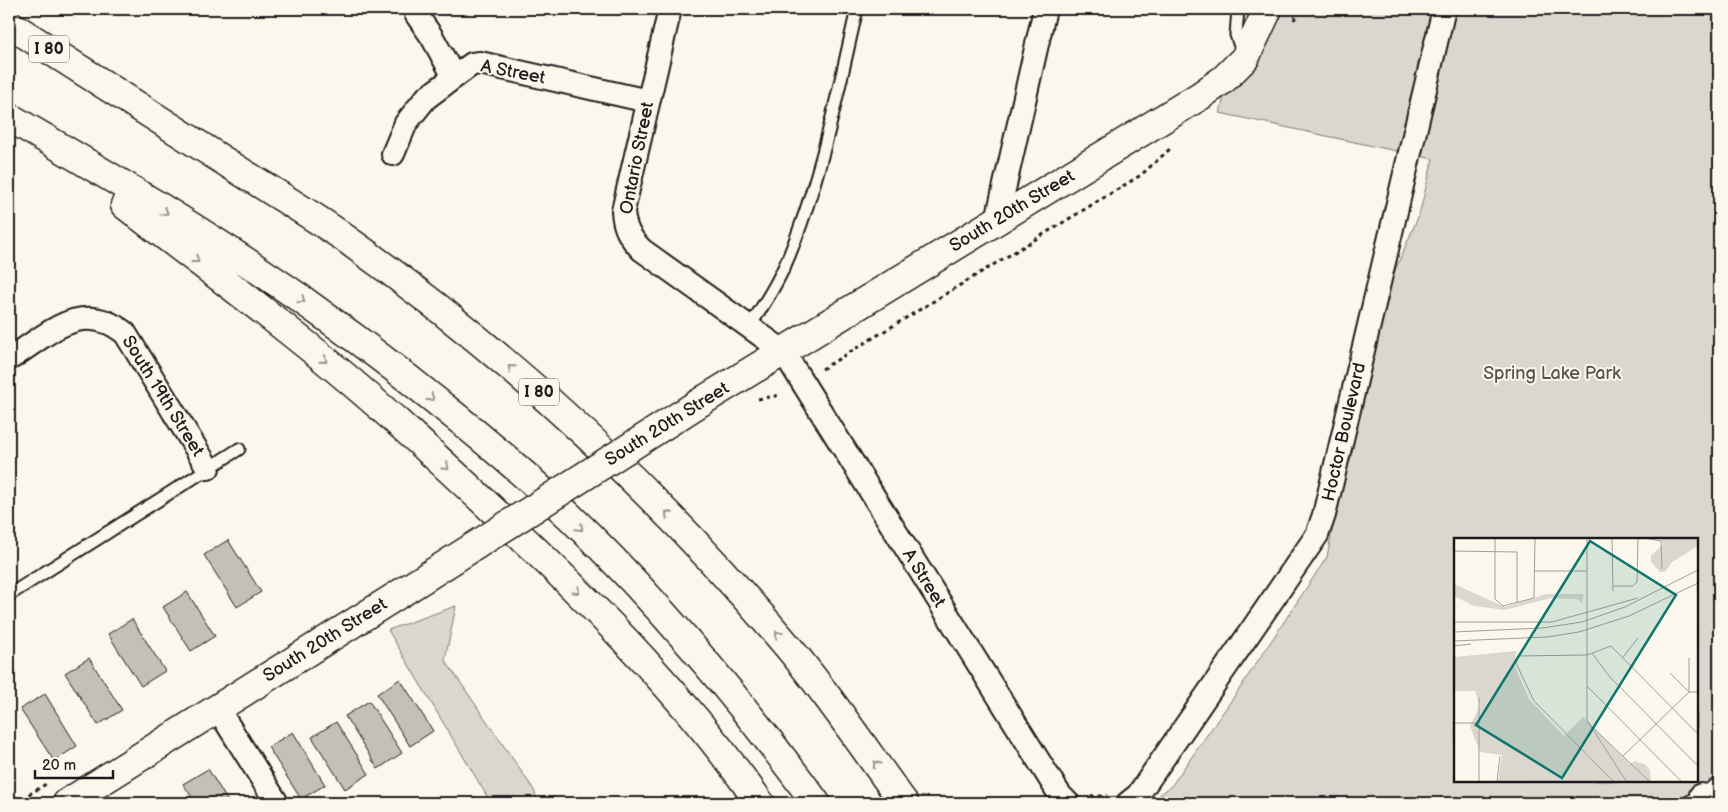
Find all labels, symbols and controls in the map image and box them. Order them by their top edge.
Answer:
road number: I 80 [29,36,69,62]
street label: A Street [479,55,547,89]
street label: Ontario Street [616,100,658,216]
street label: South 20th Street [946,165,1079,257]
one-way arrow [160,205,169,215]
one-way arrow [190,254,199,262]
one-way arrow [296,294,306,303]
street label: South 19th Street [118,332,209,461]
one-way arrow [318,354,327,363]
street label: Hoctor Boulevard [1318,361,1370,503]
park label: Spring Lake Park [1483,363,1621,384]
one-way arrow [508,365,517,373]
street label: South 20th Street [601,377,733,471]
road number: I 80 [519,378,559,406]
one-way arrow [425,392,435,401]
one-way arrow [441,461,450,470]
one-way arrow [665,511,674,520]
one-way arrow [574,522,583,531]
inset map [1454,538,1698,782]
street label: A Street [898,545,950,611]
one-way arrow [571,585,580,594]
street label: South 20th Street [259,593,391,687]
one-way arrow [774,631,783,640]
scale bar [35,747,112,779]
text: 20 m [42,756,76,775]
one-way arrow [873,760,882,770]

